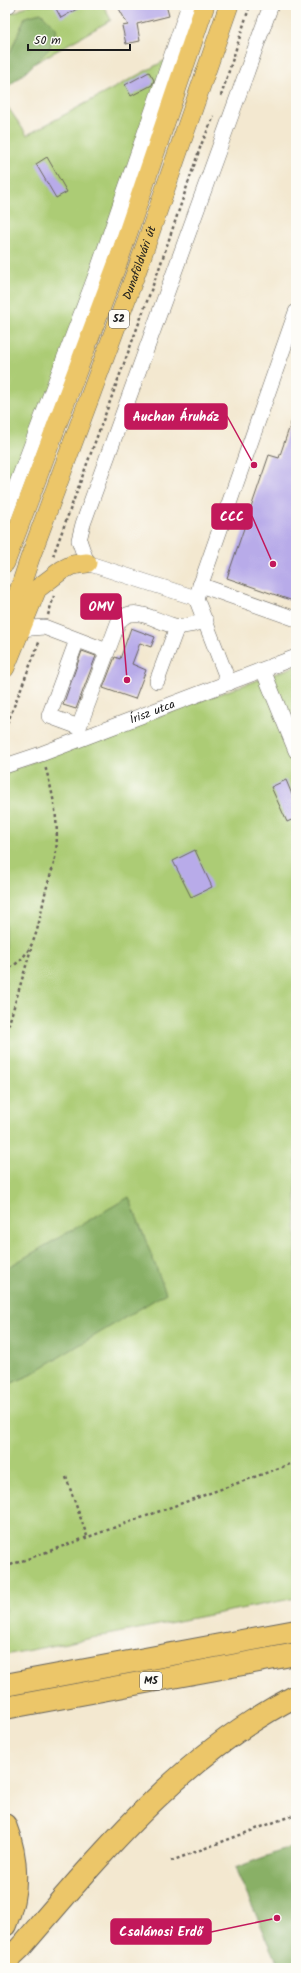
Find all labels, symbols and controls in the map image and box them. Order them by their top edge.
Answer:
scale bar [28,26,130,52]
text: 50 m [34,31,61,50]
street label: Dunaföldvári út [117,223,161,302]
road number: 52 [109,310,129,328]
callout: Auchan Áruház [125,404,227,429]
text: Auchan Áruház [133,407,219,428]
callout: CCC [212,504,252,529]
text: CCC [220,507,244,528]
callout: OMV [81,594,121,619]
text: OMV [89,597,114,618]
street label: Írisz utca [127,694,178,729]
road number: M5 [140,1672,162,1690]
callout: Csalánosi Erdő [111,1919,211,1944]
text: Csalánosi Erdő [119,1922,204,1943]

